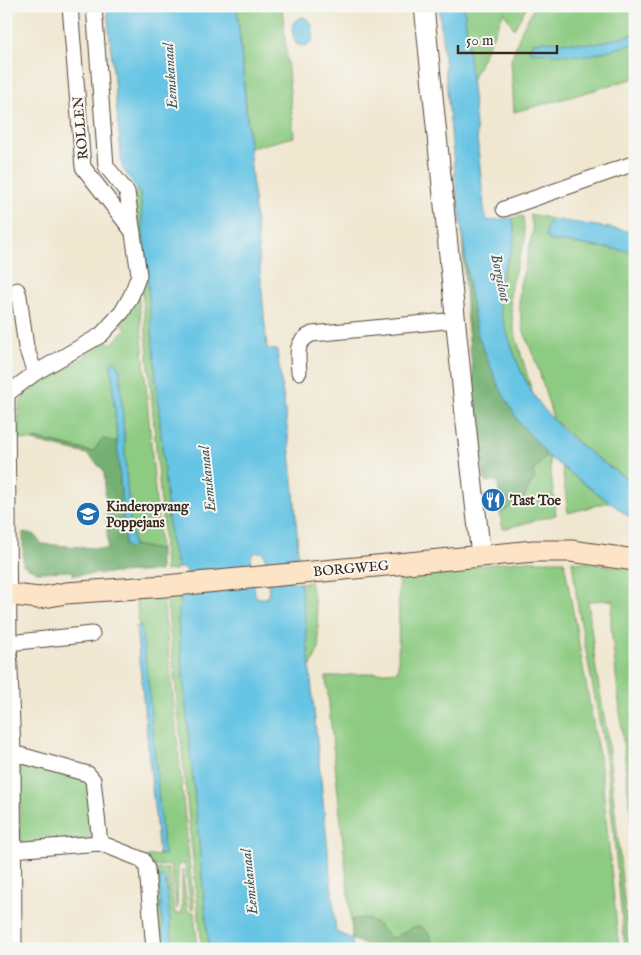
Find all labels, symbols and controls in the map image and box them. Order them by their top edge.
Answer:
scale bar [458,22,557,54]
text: 50 m [466,31,494,50]
water label: Eemskanaal [159,41,182,111]
street label: ROLLEN [69,95,93,160]
water label: Borgsloot [485,252,515,305]
water label: Eemskanaal [194,444,221,514]
restaurant icon: Tast Toe [480,487,506,513]
place label: Tast Toe [509,492,561,510]
place label: Kinderopvang Poppejans [106,498,190,532]
school or university icon: Kinderopvang Poppejans [75,501,101,527]
street label: BORGWEG [312,557,391,581]
water label: Eemskanaal [236,847,263,917]

